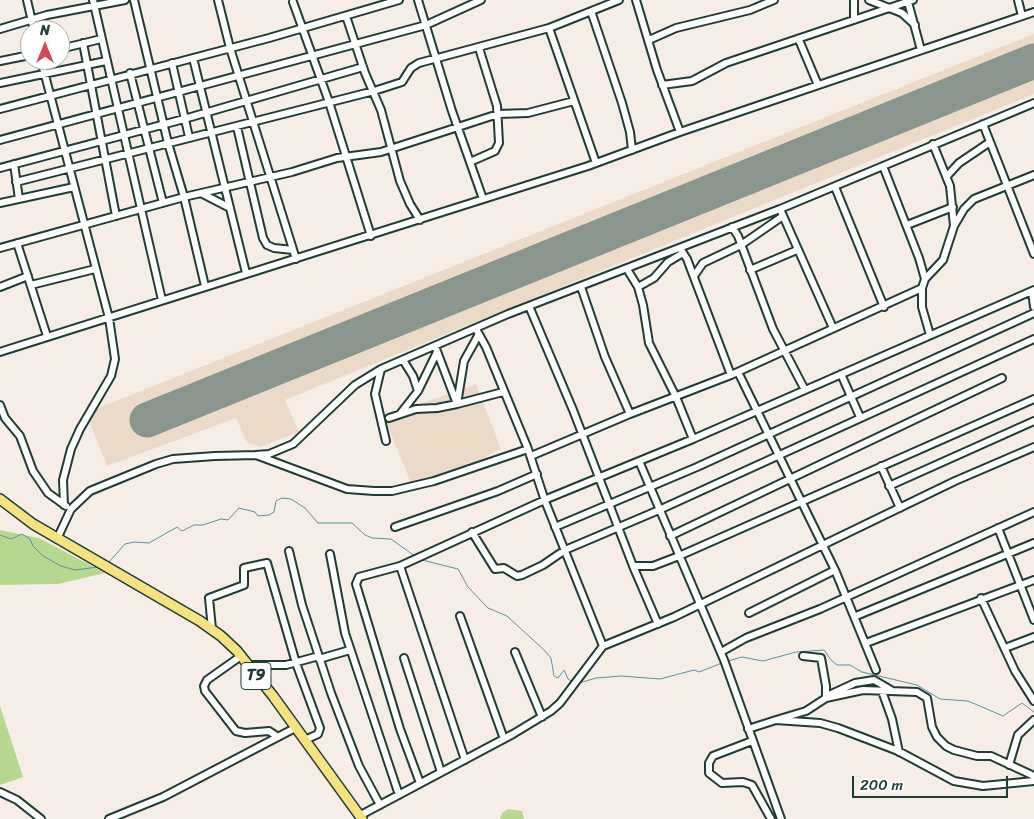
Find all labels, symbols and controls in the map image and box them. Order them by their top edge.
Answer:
text: N [40,18,50,43]
north arrow [20,20,70,70]
road number: T9 [241,662,271,689]
scale bar [854,766,1010,798]
text: 200 m [860,772,903,798]

